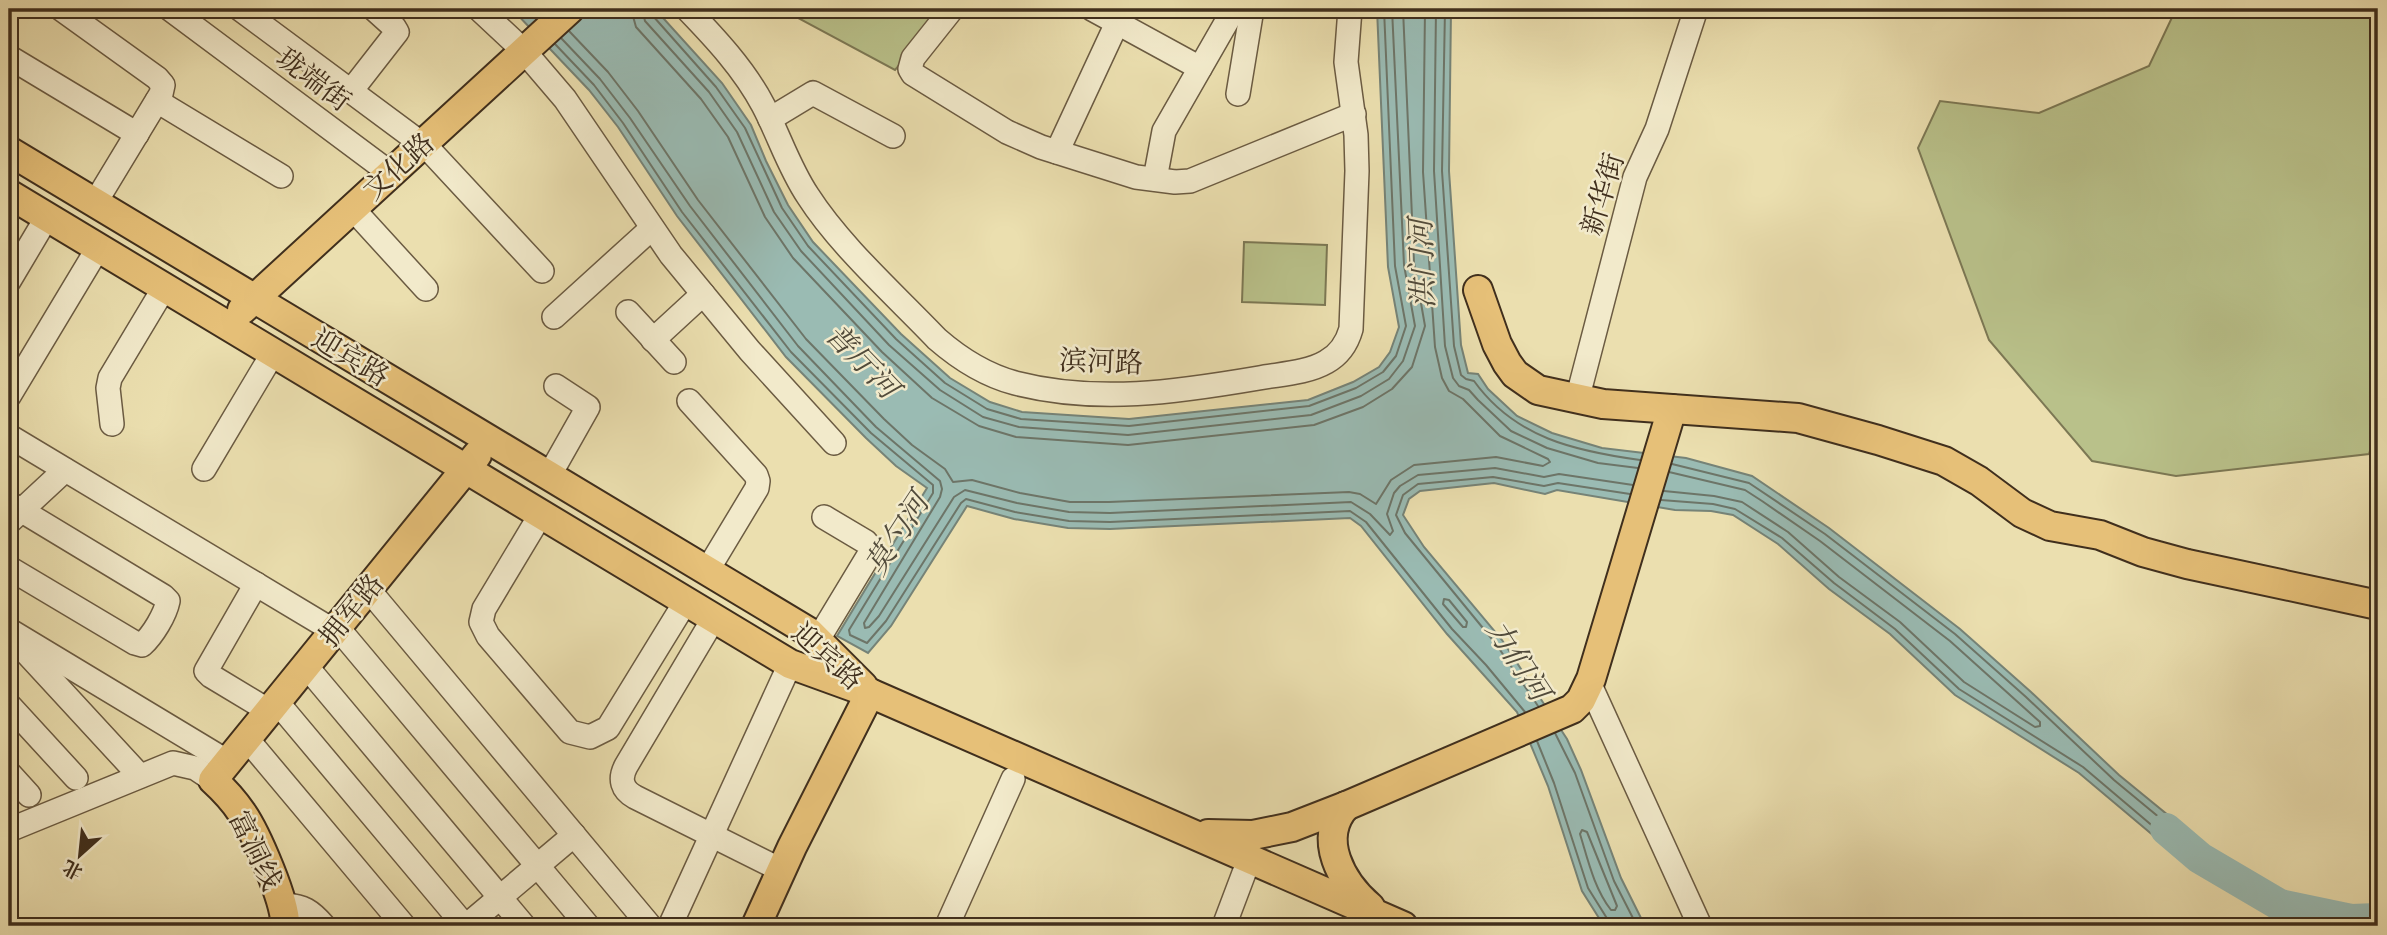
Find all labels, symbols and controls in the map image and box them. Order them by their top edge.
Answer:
street label: 珑端街 [268,37,360,120]
street label: 文化路 [353,122,443,209]
street label: 新华街 [1570,148,1633,240]
water label: 洪门河 [1397,213,1445,310]
water label: 普厅河 [816,313,913,412]
street label: 迎宾路 [305,317,398,396]
street label: 滨河路 [1058,339,1144,382]
water label: 莫勺河 [853,480,942,583]
street label: 拥军路 [308,564,393,655]
water label: 力们河 [1476,610,1565,713]
street label: 迎宾路 [783,612,873,699]
street label: 富洞线 [220,803,293,897]
north arrow [46,820,116,890]
text: 北 [57,853,87,887]

